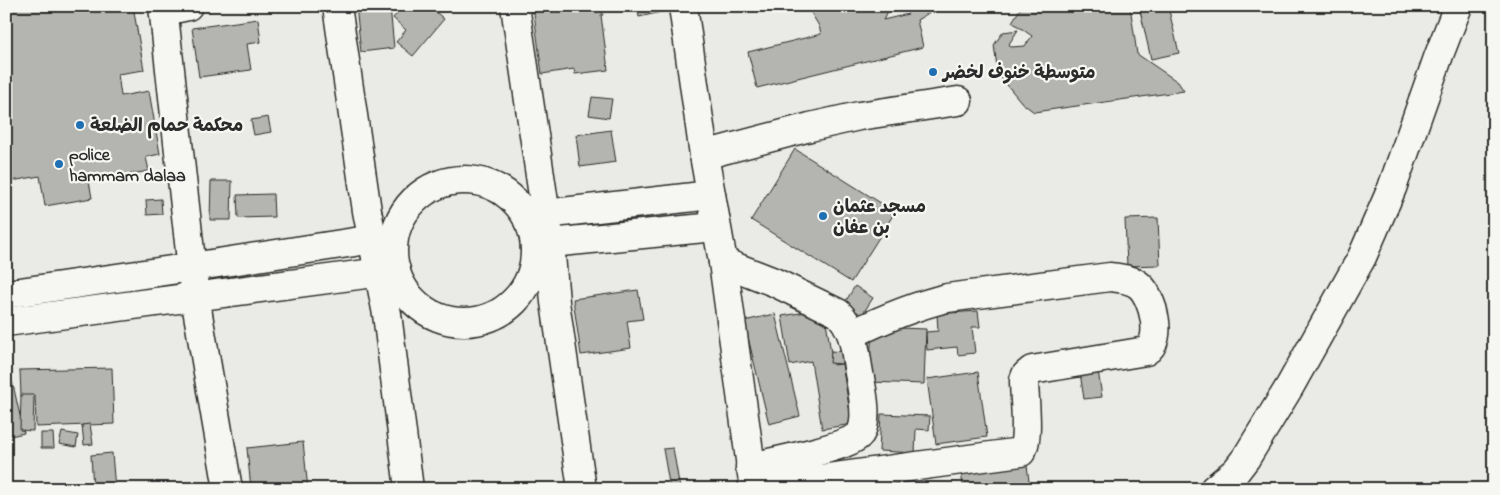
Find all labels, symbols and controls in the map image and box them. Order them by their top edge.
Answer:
place label: متوسطة خنوف لخضر [941,61,1095,87]
marker: متوسطة خنوف لخضر [927,66,939,78]
place label: محكمة حمام الضلعة [90,114,243,140]
marker: محكمة حمام الضلعة [74,119,86,131]
place label: police hammam dalaa [69,143,186,190]
marker: police hammam dalaa [53,158,65,170]
place label: مسجد عثمان بن عفان [833,195,926,242]
marker: مسجد عثمان بن عفان [817,210,829,222]

